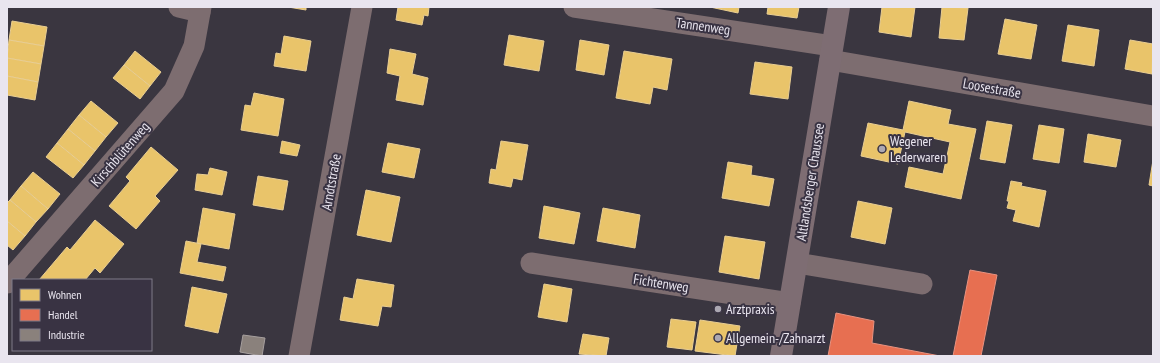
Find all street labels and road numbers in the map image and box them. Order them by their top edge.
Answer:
street label: Tannenweg [675,13,731,39]
street label: Loosestraße [962,74,1023,102]
street label: Kirschblütenweg [87,118,153,190]
street label: Altlandsberger Chaussee [792,122,828,242]
street label: Arndtstraße [317,152,345,212]
street label: Fichtenweg [632,270,690,296]

